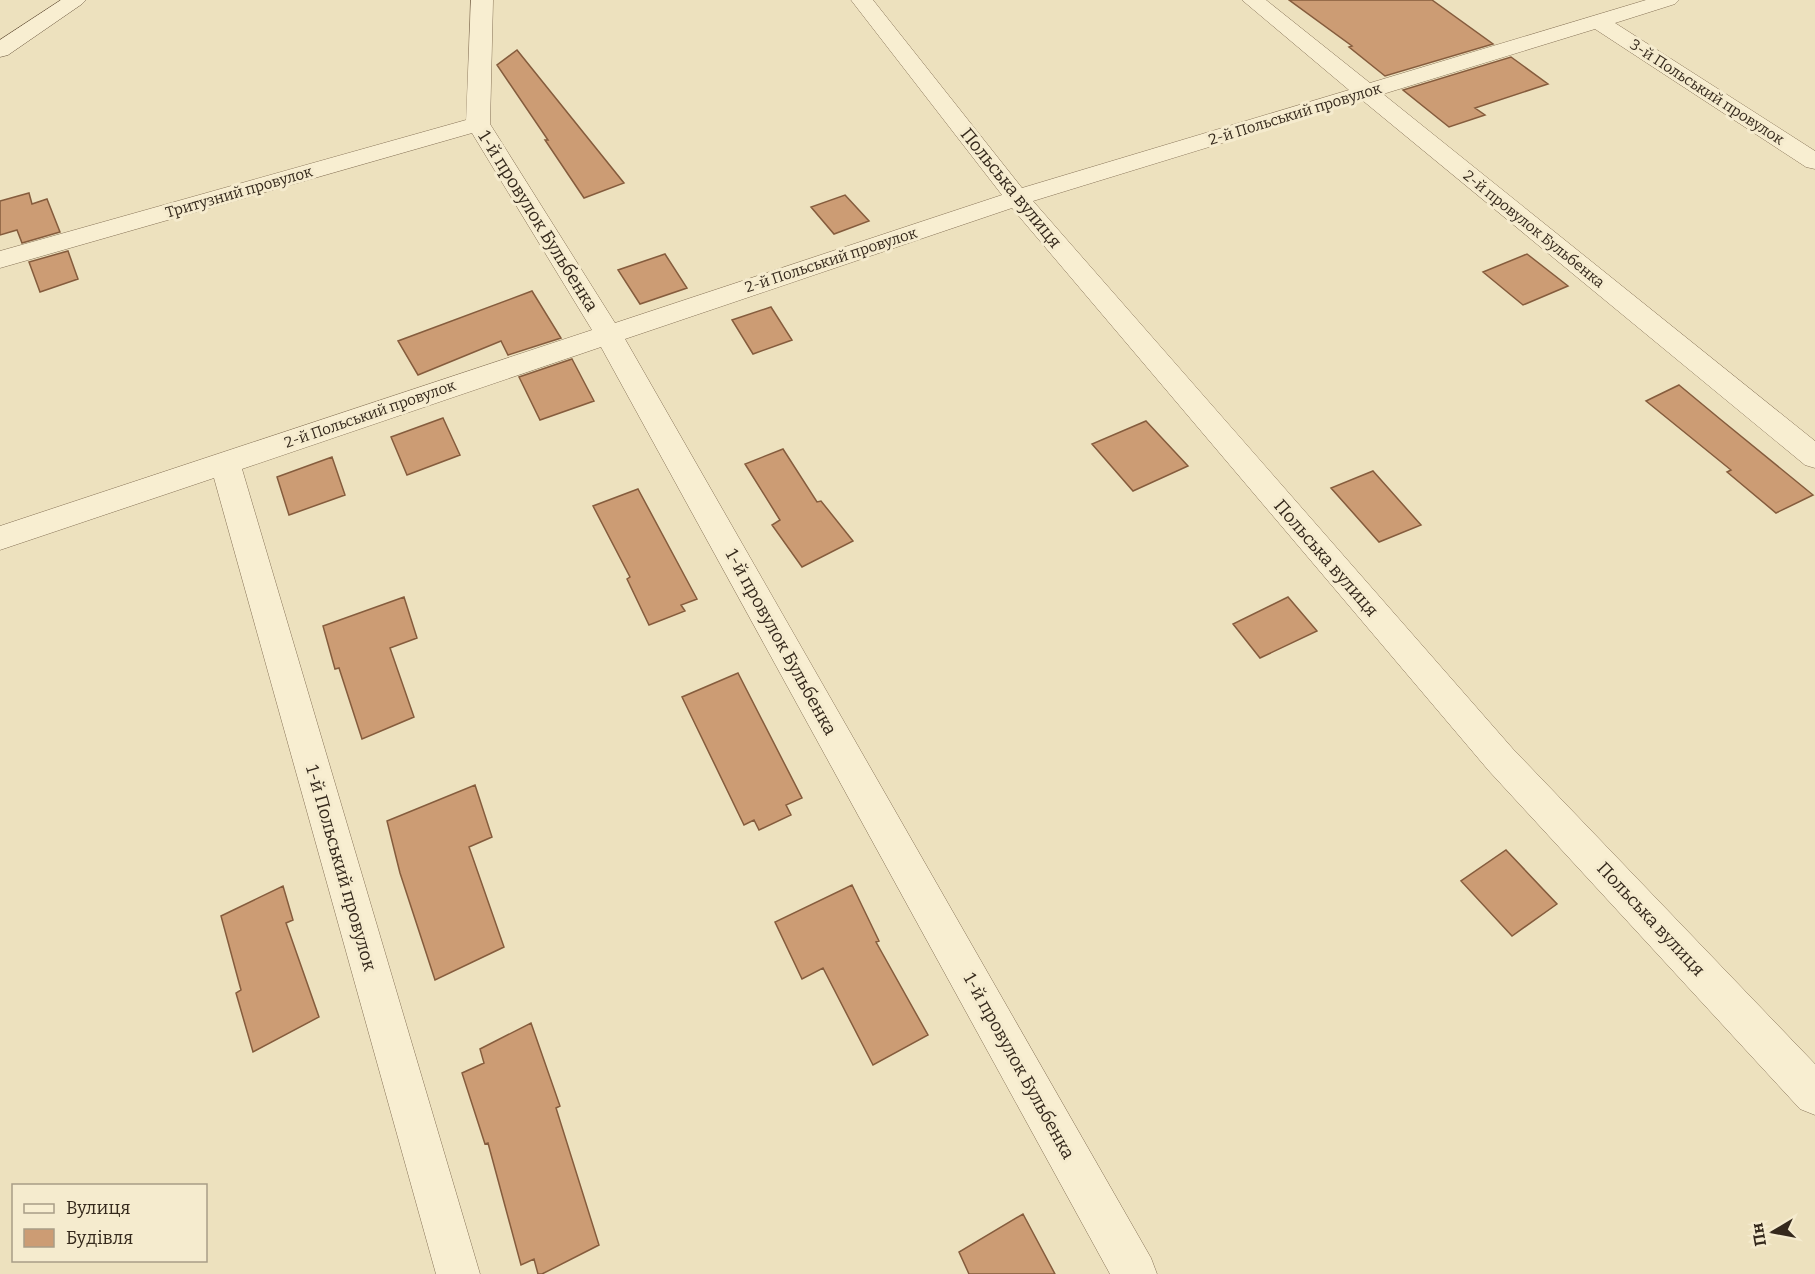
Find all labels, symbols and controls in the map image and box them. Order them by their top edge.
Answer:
street label: 3-й Польський провулок [1627,35,1788,149]
street label: 2-й Польський провулок [1206,79,1384,149]
street label: Польська вулиця [956,124,1066,252]
street label: 1-й провулок Бульбенка [473,126,603,316]
street label: Тритузний провулок [163,162,315,222]
street label: 2-й провулок Бульбенка [1460,166,1608,292]
street label: 2-й Польський провулок [743,224,919,296]
street label: 2-й Польський провулок [282,376,458,452]
street label: Польська вулиця [1269,495,1383,621]
street label: 1-й провулок Бульбенка [721,545,841,739]
street label: 1-й Польський провулок [301,762,381,974]
street label: Польська вулиця [1592,857,1710,981]
street label: 1-й провулок Бульбенка [959,969,1079,1163]
legend [12,1184,207,1262]
text: Вулиця [66,1197,130,1219]
north arrow [1743,1202,1803,1262]
text: Пн [1747,1221,1770,1248]
text: Будівля [66,1227,133,1249]

